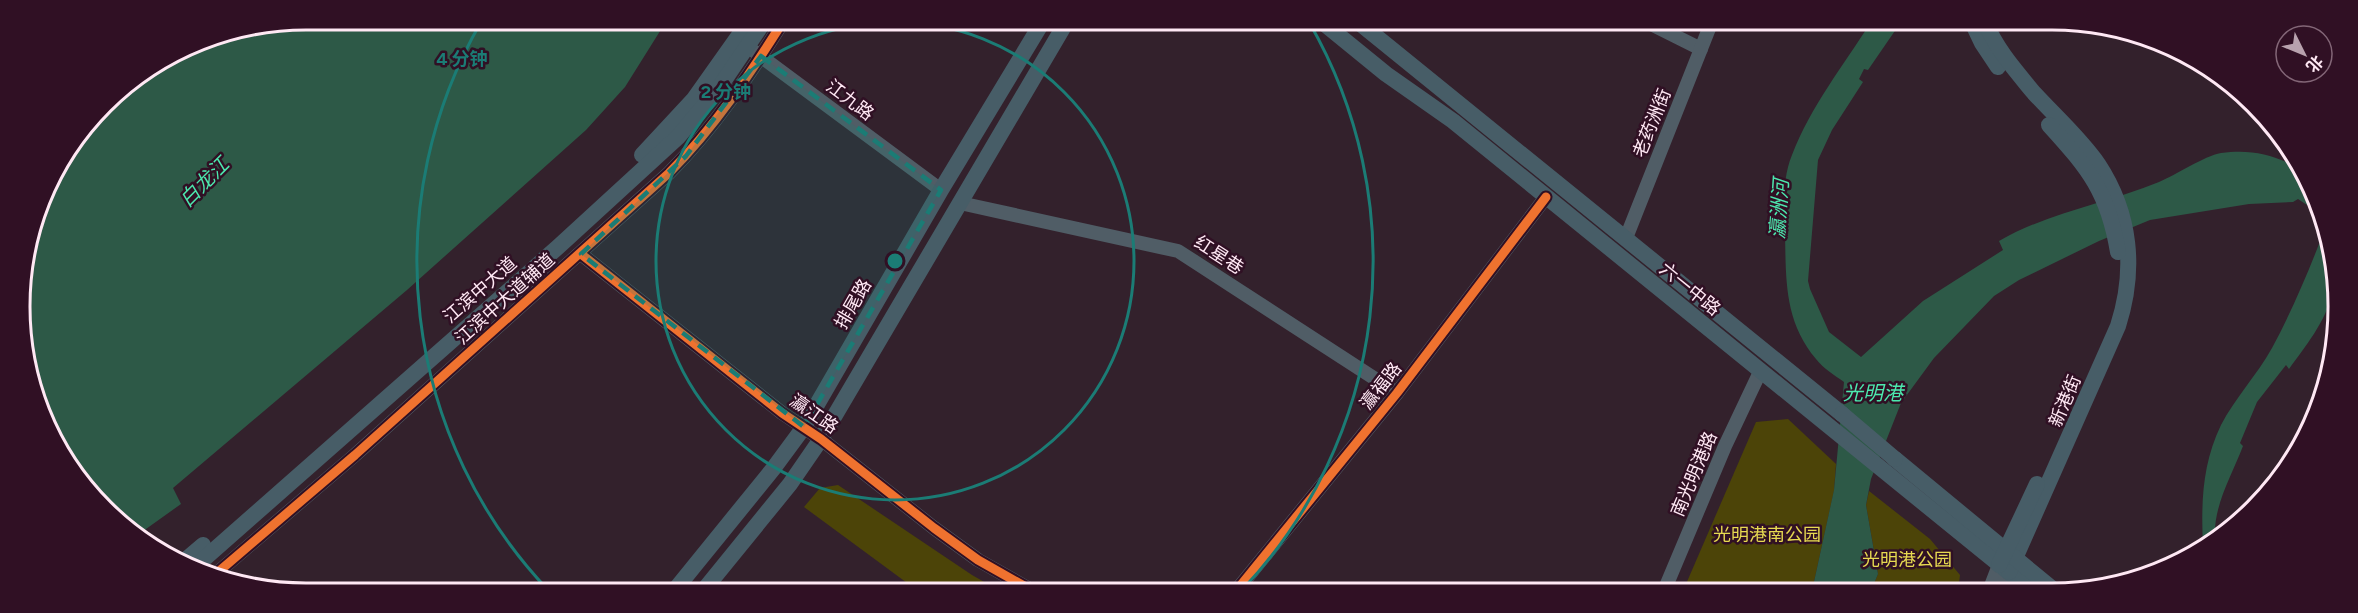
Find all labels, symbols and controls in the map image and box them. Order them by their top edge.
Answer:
north arrow [2274,24,2334,84]
text: 4 分钟 [436,48,488,70]
text: 北 [2302,52,2327,76]
street label: 江九路 [822,75,878,125]
text: 2 分钟 [701,81,751,103]
street label: 老药洲街 [1628,86,1676,160]
water label: 白龙江 [174,151,235,212]
water label: 瀛洲河 [1765,174,1793,240]
street label: 红星巷 [1190,231,1248,279]
street label: 江滨中大道辅道 [451,249,559,349]
centre of rings [885,251,905,271]
street label: 江滨中大道 [439,252,521,328]
street label: 六一中路 [1655,258,1725,320]
street label: 排尾路 [830,275,876,333]
street label: 瀛福路 [1356,358,1406,414]
street label: 新港街 [2044,372,2086,430]
water label: 光明港 [1843,381,1906,405]
street label: 瀛江路 [786,390,842,438]
street label: 南光明港路 [1666,428,1722,520]
park label: 光明港南公园 [1713,524,1821,546]
park label: 光明港公园 [1862,549,1952,571]

